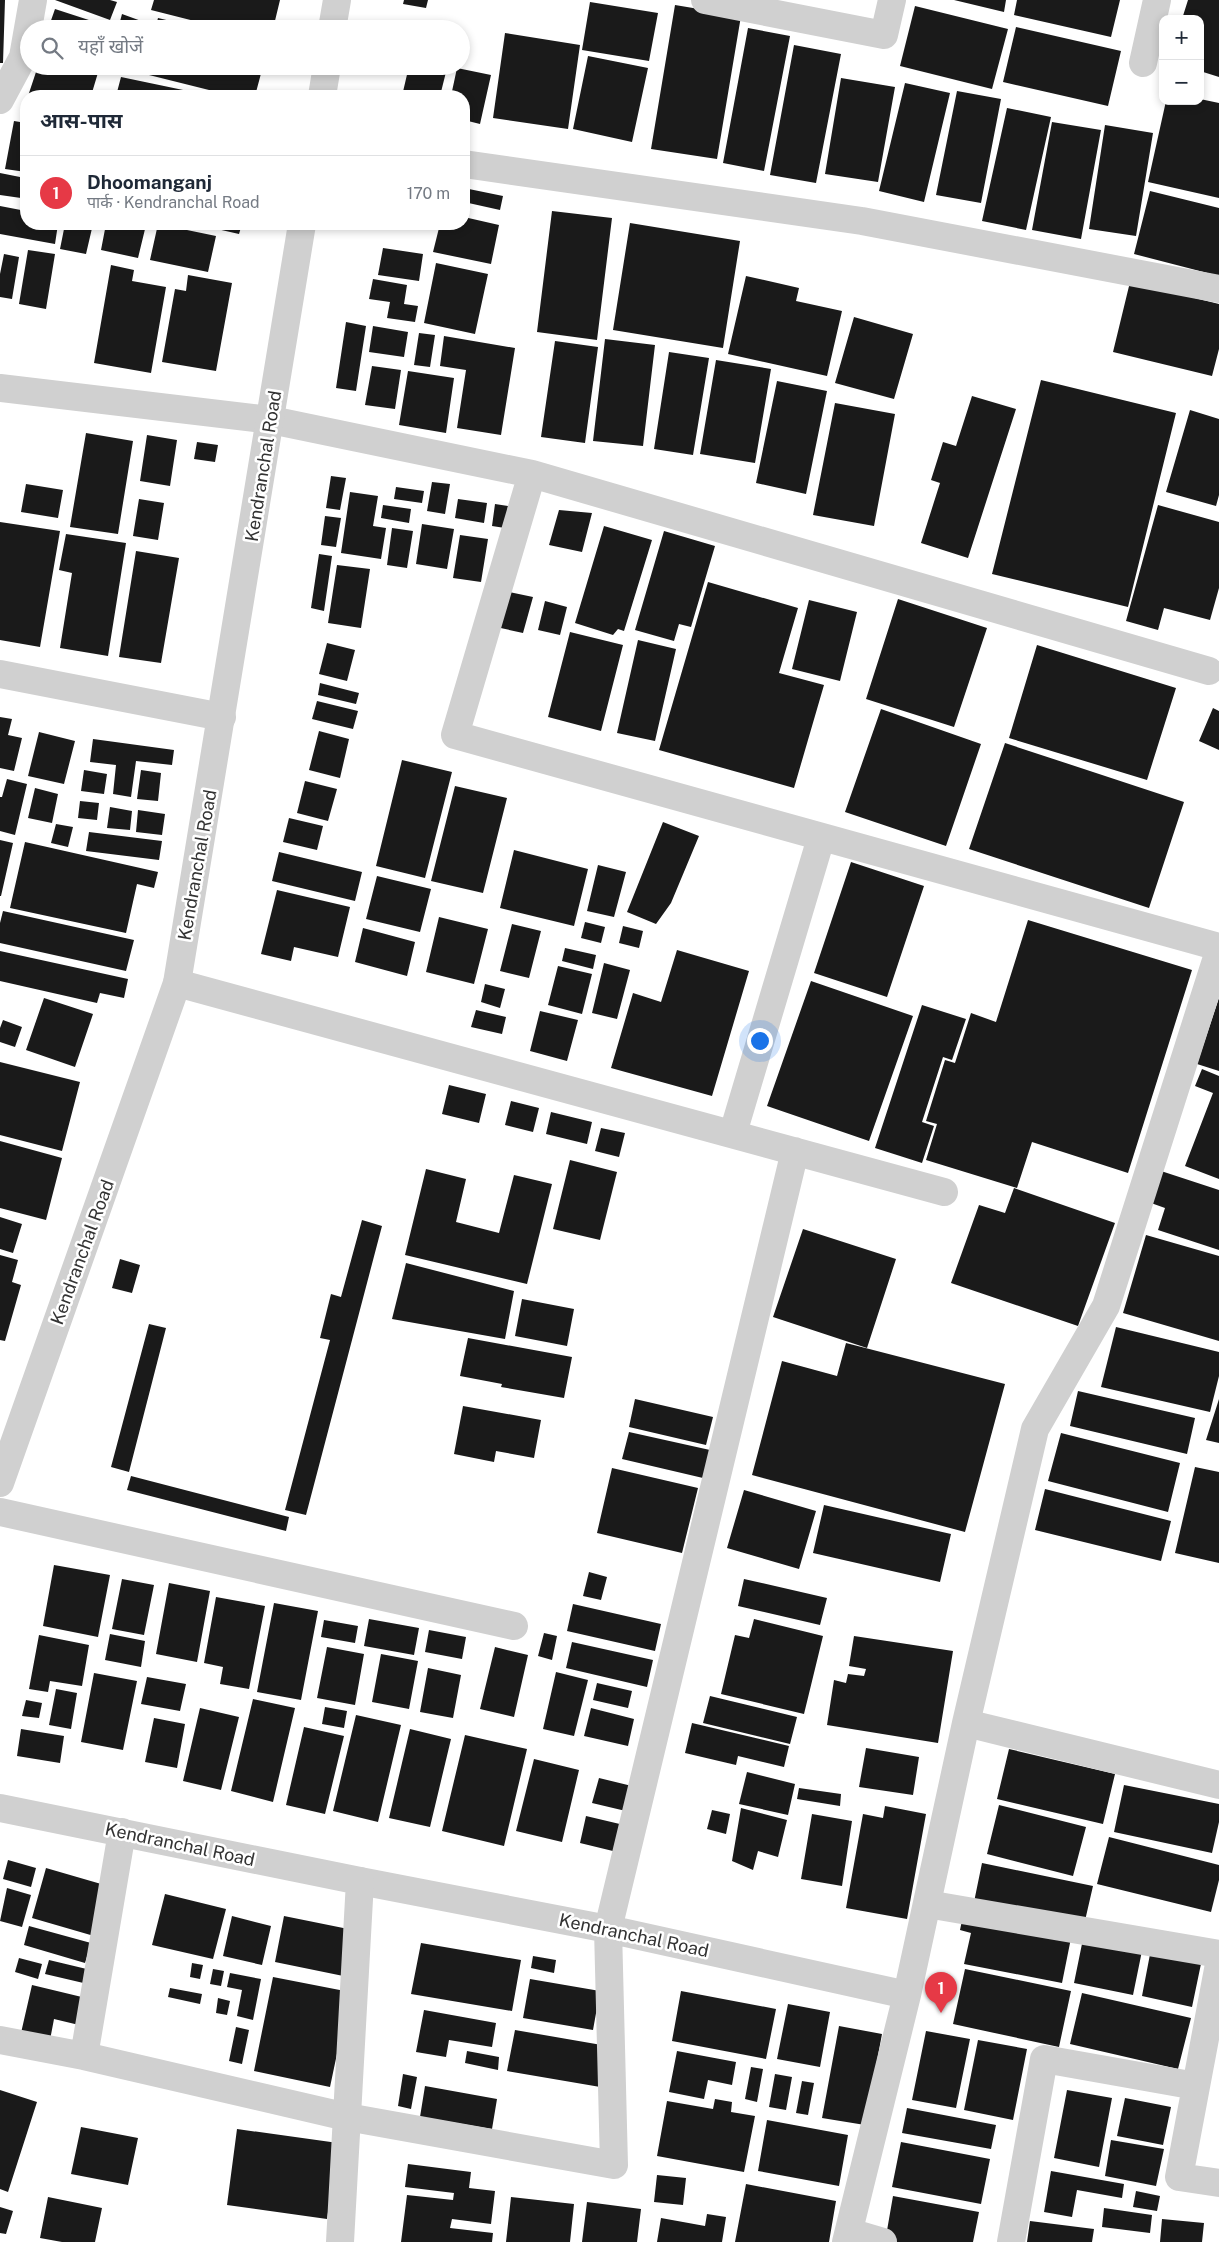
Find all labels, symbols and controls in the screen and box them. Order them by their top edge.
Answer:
map controls [1159,15,1204,105]
button: + [1159,15,1204,60]
search box [20,20,470,75]
icon: search [38,34,66,62]
text: यहाँ खोजें [78,35,143,57]
button: − [1159,60,1204,105]
text: आस-पास [40,108,122,133]
text: Dhoomanganj [87,171,212,193]
text: 1 [53,184,59,203]
text: 170 m [407,184,450,203]
text: पार्क · Kendranchal Road [87,193,260,212]
street label: Kendranchal Road [241,389,285,543]
street label: Kendranchal Road [173,788,221,942]
your location [747,1028,773,1054]
street label: Kendranchal Road [46,1177,118,1327]
street label: Kendranchal Road [103,1818,257,1870]
street label: Kendranchal Road [557,1909,711,1961]
pin: 1 [925,1972,957,2013]

